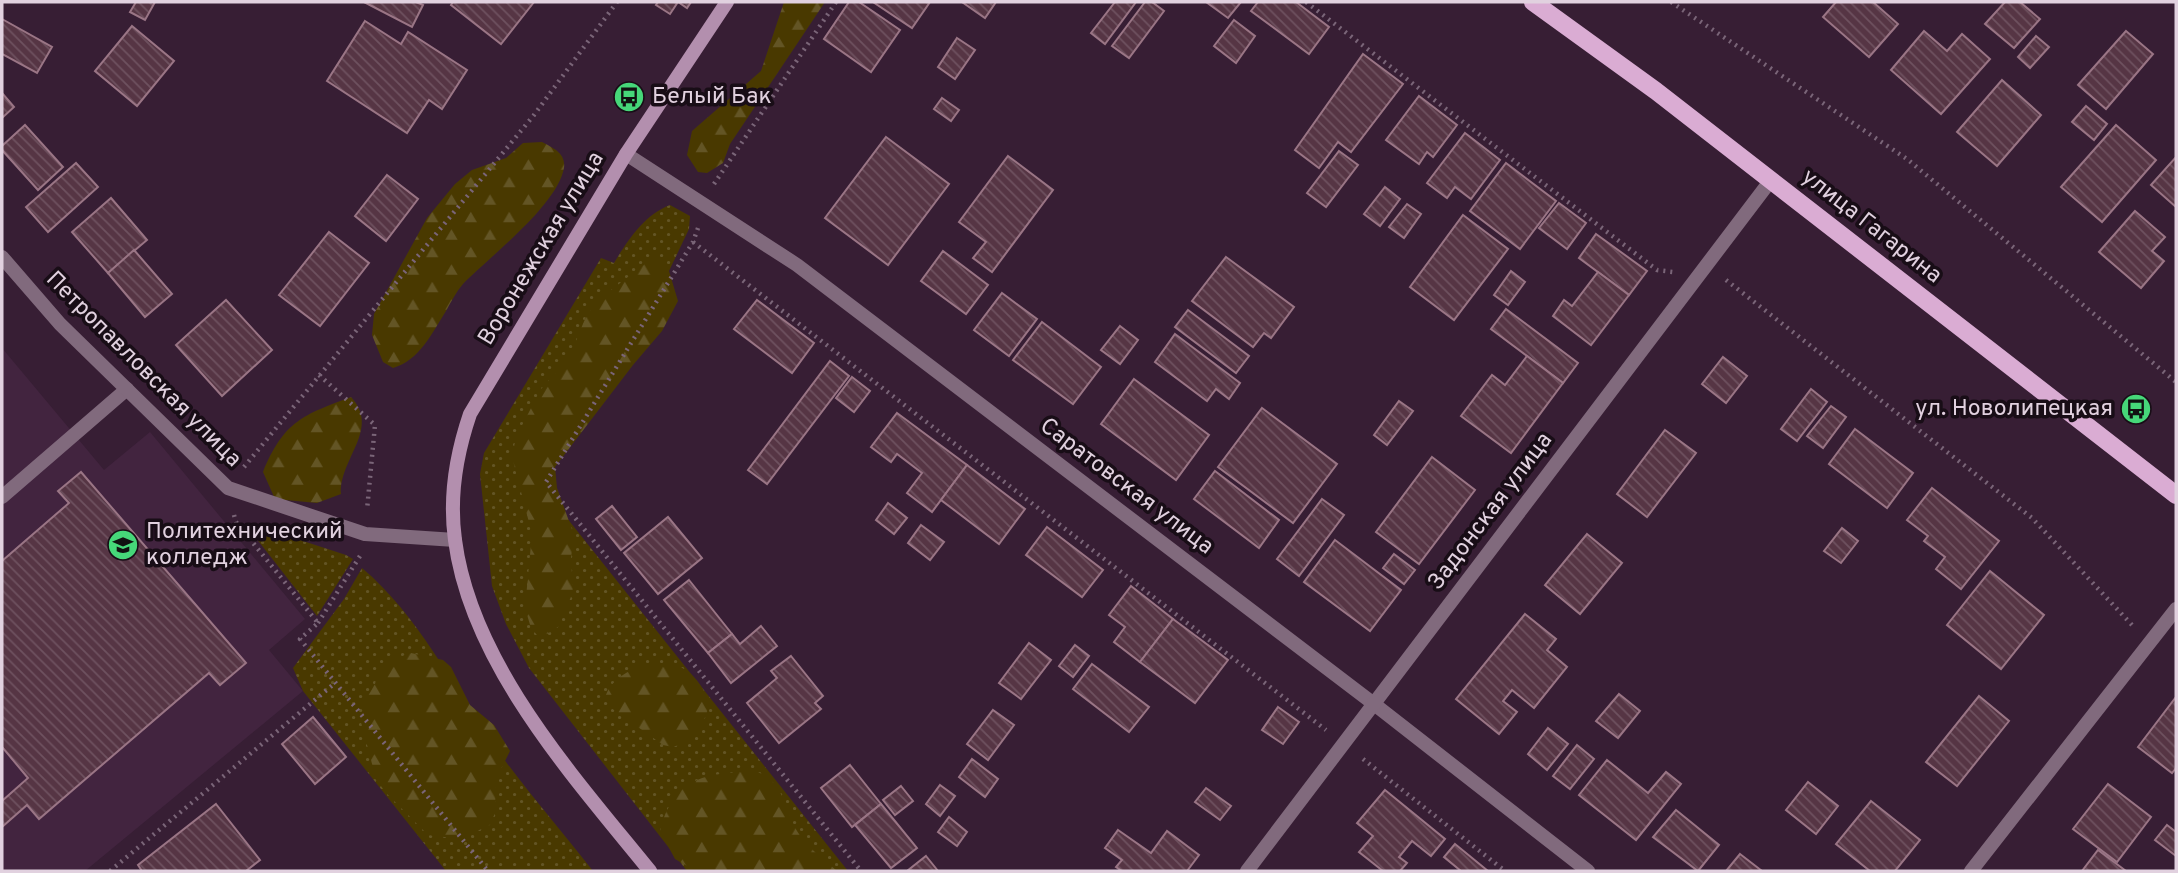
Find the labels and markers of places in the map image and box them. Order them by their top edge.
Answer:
bus stop icon: Белый Бак [612,80,646,114]
place label: Белый Бак [652,83,772,112]
bus stop icon: ул. Новолипецкая [2119,392,2153,426]
place label: ул. Новолипецкая [1915,395,2113,424]
place label: Политехнический колледж [146,518,343,573]
school or university icon: Политехнический колледж [106,528,140,562]

